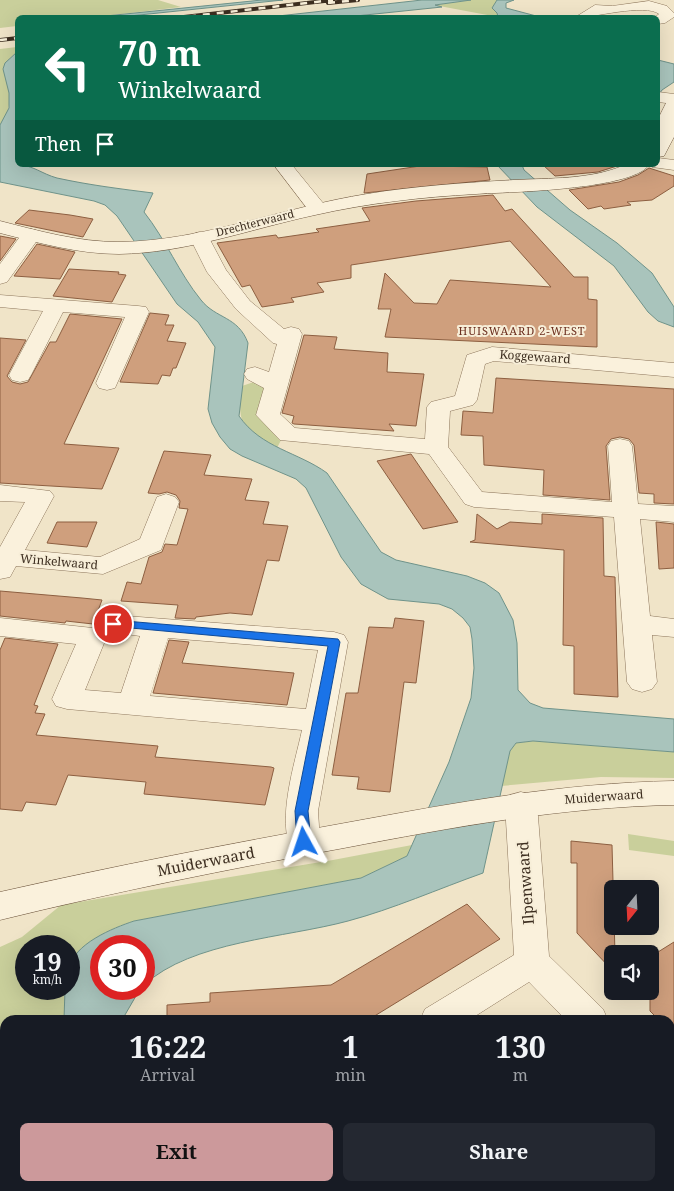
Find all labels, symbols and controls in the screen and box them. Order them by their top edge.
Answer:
text: 70 m [118,29,201,76]
icon: left [35,35,100,100]
text: Winkelwaard [118,74,261,104]
icon: arrive [91,130,119,158]
text: Then [35,131,81,157]
street label: Drechterwaard [214,205,296,239]
district label: HUISWAARD 2-WEST [458,323,586,338]
street label: Koggewaard [499,346,572,368]
street label: Winkelwaard [19,550,99,573]
pin [92,603,134,645]
icon: arrive [99,610,127,638]
street label: Muiderwaard [564,785,645,808]
position arrow [277,815,329,867]
street label: Ilpenwaard [512,841,538,925]
street label: Muiderwaard [155,842,256,880]
north arrow [604,880,659,935]
map controls [604,880,659,1000]
speed limit sign: 30 [90,935,155,1000]
text: 19 [33,944,62,978]
button: sound [604,945,659,1000]
text: km/h [33,971,62,988]
text: 16:22 [129,1026,206,1067]
text: 1 [342,1026,359,1067]
text: 130 [495,1026,546,1067]
text: Arrival [140,1064,195,1086]
text: min [335,1064,366,1086]
text: m [513,1064,528,1086]
button: Exit [20,1123,333,1181]
button: Share [343,1123,655,1181]

